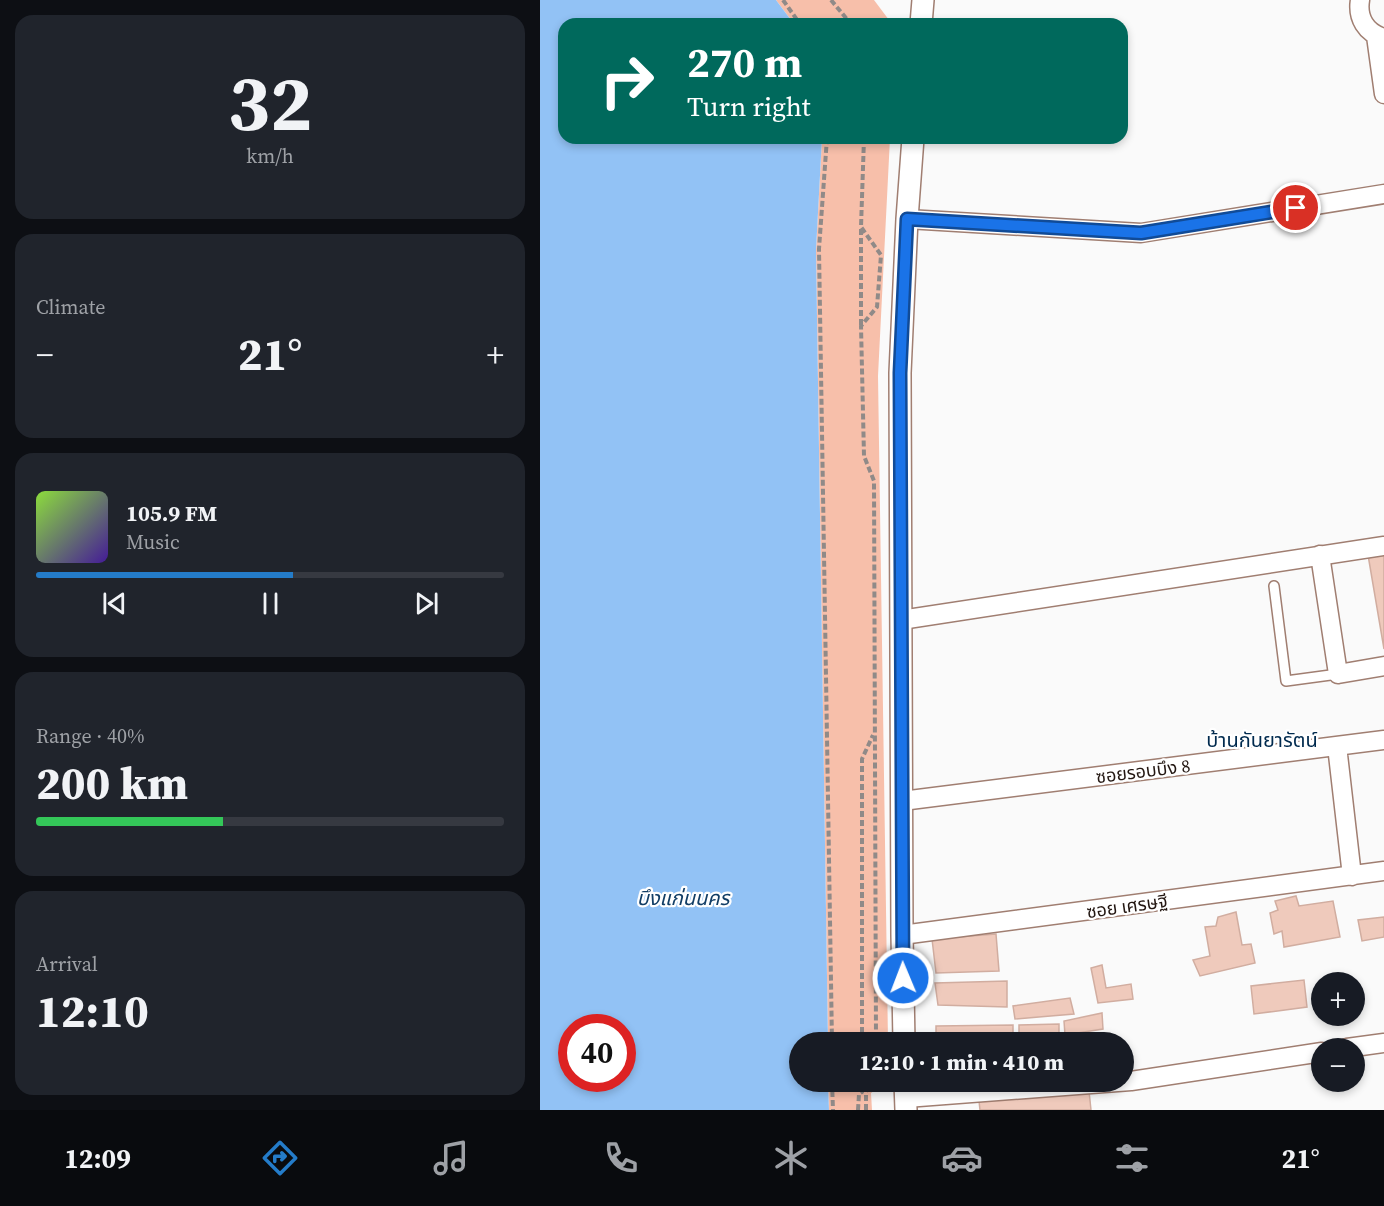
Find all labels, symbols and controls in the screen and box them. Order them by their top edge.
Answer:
text: 270 m [687,33,802,91]
icon: right [588,42,666,120]
text: 32 [228,49,312,156]
text: Turn right [687,88,811,125]
text: km/h [246,142,294,170]
pin [1270,182,1321,233]
icon: arrive [1279,191,1312,224]
text: Climate [36,293,105,321]
text: 21° [238,323,302,385]
text: − [36,332,54,377]
text: + [486,332,504,377]
text: 105.9 FM [126,498,217,528]
text: Music [126,528,180,556]
icon: previous [98,587,131,620]
icon: pause [254,587,287,620]
icon: next [410,587,443,620]
text: Range · 40% [36,722,145,750]
district label: บ้านกันยารัตน์ [1206,726,1318,754]
text: 200 km [36,752,188,814]
street label: ซอยรอบบึง 8 [1094,753,1192,789]
water label: บึงแก่นนคร [637,884,731,912]
street label: ซอย เศรษฐี [1085,888,1169,924]
position arrow [871,946,935,1010]
text: Arrival [36,950,98,978]
map controls [1311,972,1365,1092]
button: + [1311,972,1365,1026]
text: 12:10 [36,980,149,1042]
speed limit sign: 40 [558,1014,636,1092]
button: − [1311,1038,1365,1092]
text: 12:10 · 1 min · 410 m [859,1047,1064,1077]
icon: directions [259,1137,301,1179]
icon: music [430,1137,472,1179]
icon: phone [600,1137,642,1179]
icon: climate [770,1137,812,1179]
icon: car [941,1137,983,1179]
icon: filters [1111,1137,1153,1179]
text: 12:09 [64,1140,131,1177]
text: 21° [1282,1140,1320,1177]

